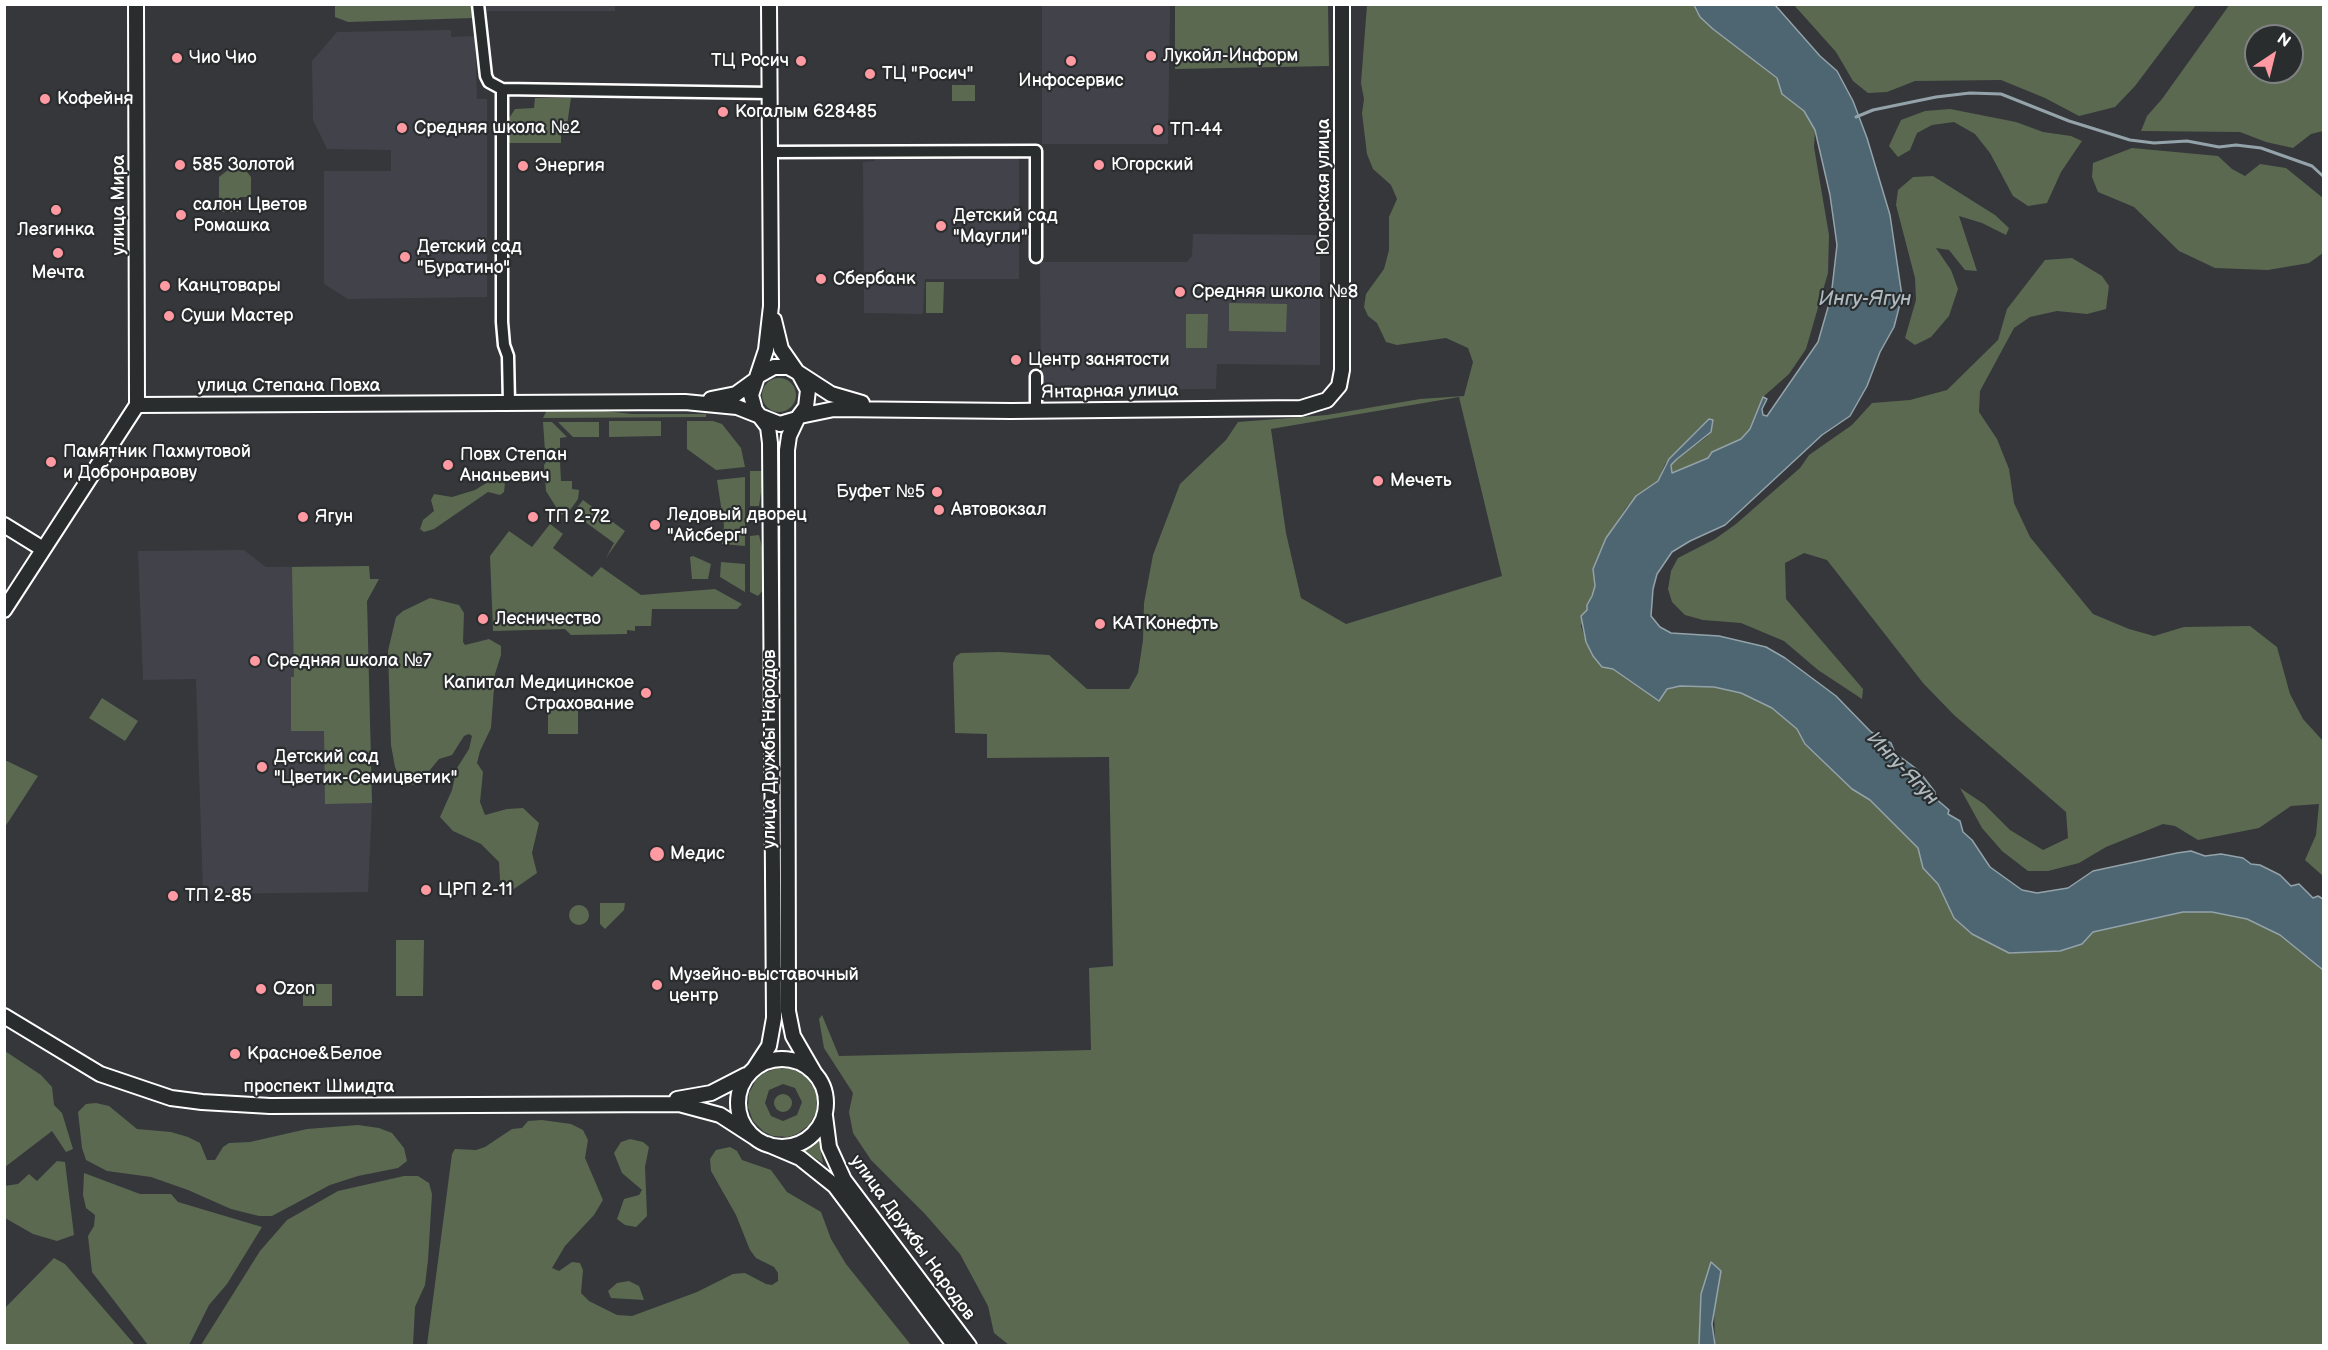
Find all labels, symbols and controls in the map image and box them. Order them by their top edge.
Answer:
north arrow [2244,24,2304,84]
text: N [2273,29,2294,52]
place label: Лукойл-Информ [1163,45,1298,67]
place label: Чио Чио [189,47,257,69]
marker: Лукойл-Информ [1144,49,1158,63]
place label: ТЦ Росич [711,50,789,72]
marker: Чио Чио [170,51,184,65]
marker: ТЦ Росич [794,54,808,68]
marker: Инфосервис [1064,54,1078,68]
place label: ТЦ "Росич" [882,63,973,85]
marker: ТЦ "Росич" [863,67,877,81]
place label: Инфосервис [1018,70,1124,92]
place label: Кофейня [57,88,134,110]
marker: Кофейня [38,92,52,106]
place label: Когалым 628485 [735,101,877,123]
marker: Когалым 628485 [716,105,730,119]
place label: Средняя школа №2 [414,117,580,139]
street label: Югорская улица [1313,118,1335,256]
place label: ТП-44 [1170,119,1222,141]
marker: Средняя школа №2 [395,121,409,135]
marker: ТП-44 [1151,123,1165,137]
place label: 585 Золотой [192,154,295,176]
place label: Югорский [1111,154,1194,176]
street label: улица Мира [108,155,130,255]
place label: Энергия [535,155,605,177]
marker: 585 Золотой [173,158,187,172]
marker: Югорский [1092,158,1106,172]
marker: Энергия [516,159,530,173]
place label: салон Цветов Ромашка [193,194,307,236]
marker: Лезгинка [49,203,63,217]
place label: Детский сад "Маугли" [953,205,1058,248]
marker: салон Цветов Ромашка [174,208,188,222]
place label: Лезгинка [17,219,95,241]
marker: Детский сад "Маугли" [934,219,948,233]
place label: Детский сад "Буратино" [417,236,522,278]
marker: Мечта [51,246,65,260]
marker: Детский сад "Буратино" [398,250,412,264]
place label: Мечта [31,262,85,284]
place label: Сбербанк [833,268,915,290]
marker: Сбербанк [814,272,828,286]
place label: Канцтовары [177,275,281,297]
marker: Канцтовары [158,279,172,293]
place label: Средняя школа №8 [1192,281,1358,303]
marker: Средняя школа №8 [1173,285,1187,299]
water label: Ингу-Ягун [1819,288,1911,312]
place label: Суши Мастер [181,305,293,327]
marker: Суши Мастер [162,309,176,323]
place label: Центр занятости [1028,349,1170,371]
marker: Центр занятости [1009,353,1023,367]
street label: улица Степана Повха [198,375,380,397]
street label: Янтарная улица [1041,380,1179,404]
place label: Памятник Пахмутовой и Добронравову [63,441,251,484]
place label: Повх Степан Ананьевич [460,444,567,486]
marker: Памятник Пахмутовой и Добронравову [44,455,58,469]
marker: Повх Степан Ананьевич [441,458,455,472]
place label: Мечеть [1390,470,1452,492]
marker: Мечеть [1371,474,1385,488]
place label: Буфет №5 [836,481,925,503]
marker: Буфет №5 [930,485,944,499]
place label: Автовокзал [951,499,1047,521]
marker: Автовокзал [932,503,946,517]
place label: Ледовый дворец "Айсберг" [667,504,807,546]
place label: Ягун [315,506,353,528]
place label: ТП 2-72 [545,506,610,528]
marker: Ягун [296,510,310,524]
marker: ТП 2-72 [526,510,540,524]
marker: Ледовый дворец "Айсберг" [648,518,662,532]
place label: Лесничество [495,608,601,630]
marker: Лесничество [476,612,490,626]
place label: КАТКонефть [1112,613,1218,635]
marker: КАТКонефть [1093,617,1107,631]
place label: Средняя школа №7 [267,650,432,672]
street label: улица Дружбы Народов [759,650,781,848]
marker: Средняя школа №7 [248,654,262,668]
place label: Капитал Медицинское Страхование [443,672,634,714]
marker: Капитал Медицинское Страхование [639,686,653,700]
water label: Ингу-Ягун [1861,727,1943,811]
place label: Детский сад "Цветик-Семицветик" [274,746,457,789]
marker: Детский сад "Цветик-Семицветик" [255,760,269,774]
place label: Медис [670,843,725,865]
marker: Медис [648,845,666,863]
place label: ЦРП 2-11 [438,879,513,901]
marker: ЦРП 2-11 [419,883,433,897]
place label: ТП 2-85 [185,885,252,907]
marker: ТП 2-85 [166,889,180,903]
place label: Музейно-выставочный центр [669,964,859,1006]
place label: Ozon [273,978,315,1000]
marker: Музейно-выставочный центр [650,978,664,992]
marker: Ozon [254,982,268,996]
place label: Красное&Белое [247,1043,382,1065]
marker: Красное&Белое [228,1047,242,1061]
street label: проспект Шмидта [244,1076,394,1098]
street label: улица Дружбы Народов [845,1151,979,1325]

